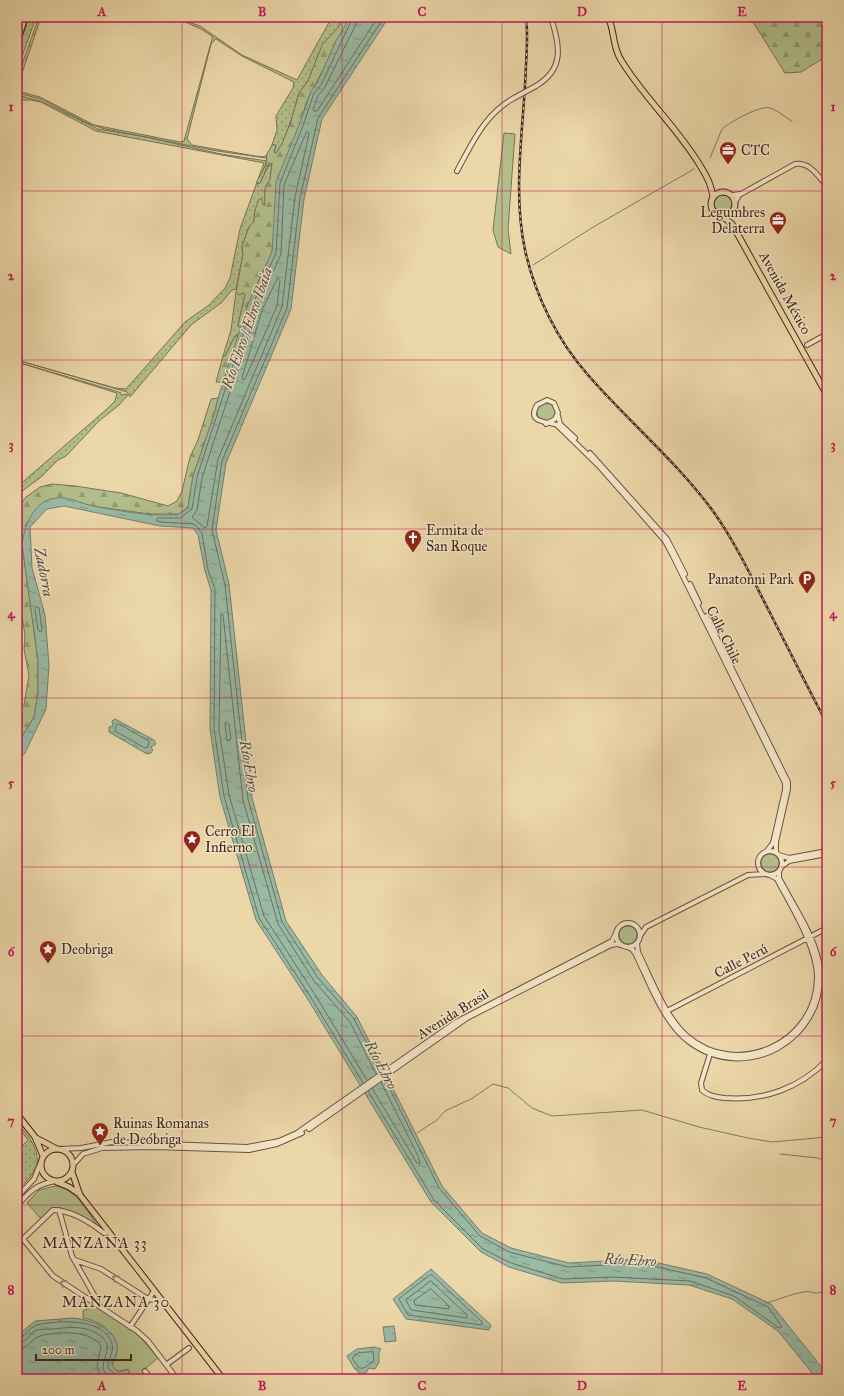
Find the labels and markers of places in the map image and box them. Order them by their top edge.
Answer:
office icon: CTC [718,140,738,165]
place label: CTC [741,142,770,159]
place label: Legumbres Delaterra [700,204,765,237]
office icon: Legumbres Delaterra [768,210,788,235]
place label: Ermita de San Roque [426,522,488,556]
church icon: Ermita de San Roque [403,528,423,553]
parking icon: Panatonni Park [797,569,817,594]
place label: Panatonni Park [707,571,794,588]
place label: Cerro El Infierno [205,823,255,856]
place icon: Cerro El Infierno [182,829,202,854]
place icon: Deobriga [38,939,58,964]
place label: Deobriga [61,941,113,958]
place label: Ruinas Romanas de Deóbriga [113,1115,209,1148]
place icon: Ruinas Romanas de Deóbriga [90,1121,110,1146]

